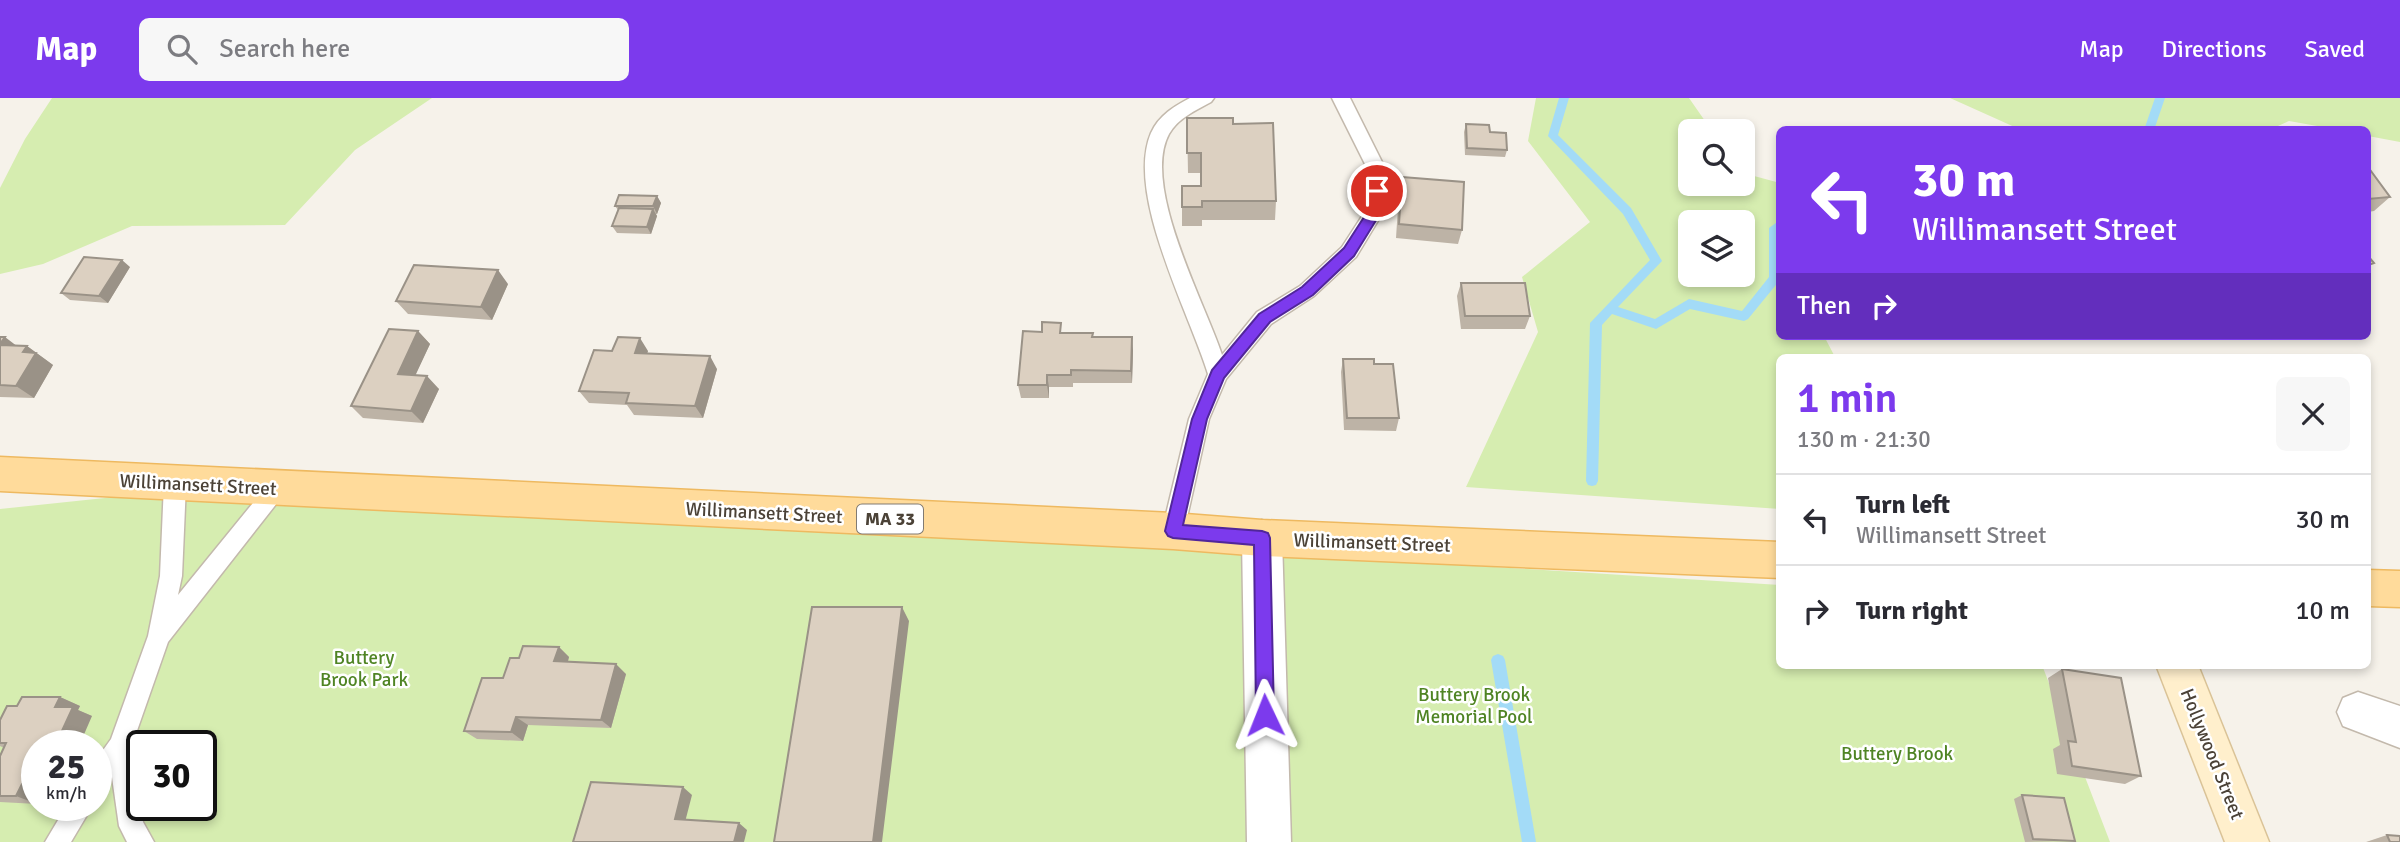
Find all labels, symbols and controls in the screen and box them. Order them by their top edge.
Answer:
search box [139,18,629,81]
text: Map [35,29,97,70]
icon: search [163,30,201,68]
text: Search here [219,33,350,65]
text: Map [2079,34,2124,64]
text: Directions [2162,34,2267,64]
text: Saved [2305,34,2365,64]
map controls [1678,119,1755,287]
button: search [1678,119,1755,196]
text: 30 m [1912,150,2015,210]
icon: left [1797,154,1888,245]
pin [1347,161,1407,221]
icon: arrive [1358,172,1396,210]
button: layers [1678,210,1755,287]
text: Willimansett Street [1912,210,2177,249]
icon: right [1865,287,1903,325]
text: Then [1797,290,1851,322]
text: 1 min [1797,373,1898,424]
button: close [2276,377,2350,451]
text: 130 m · 21:30 [1797,425,1931,454]
street label: Willimansett Street [119,469,277,501]
text: Turn left [1856,489,1950,521]
street label: Willimansett Street [685,497,843,529]
icon: left [1797,501,1835,539]
text: 30 m [2295,504,2350,536]
road number: MA 33 [857,505,923,534]
text: Willimansett Street [1856,521,2046,550]
street label: Willimansett Street [1293,528,1451,558]
icon: right [1797,592,1835,630]
text: Turn right [1856,595,1968,627]
text: 10 m [2295,595,2350,627]
park label: Buttery Brook Park [320,646,408,692]
position arrow [1228,678,1302,752]
park label: Buttery Brook Memorial Pool [1415,683,1533,729]
street label: Hollywood Street [2175,685,2249,823]
speed limit sign: 30 [126,730,217,821]
park label: Buttery Brook [1841,742,1954,766]
text: 25 [48,745,85,788]
text: km/h [46,782,87,804]

